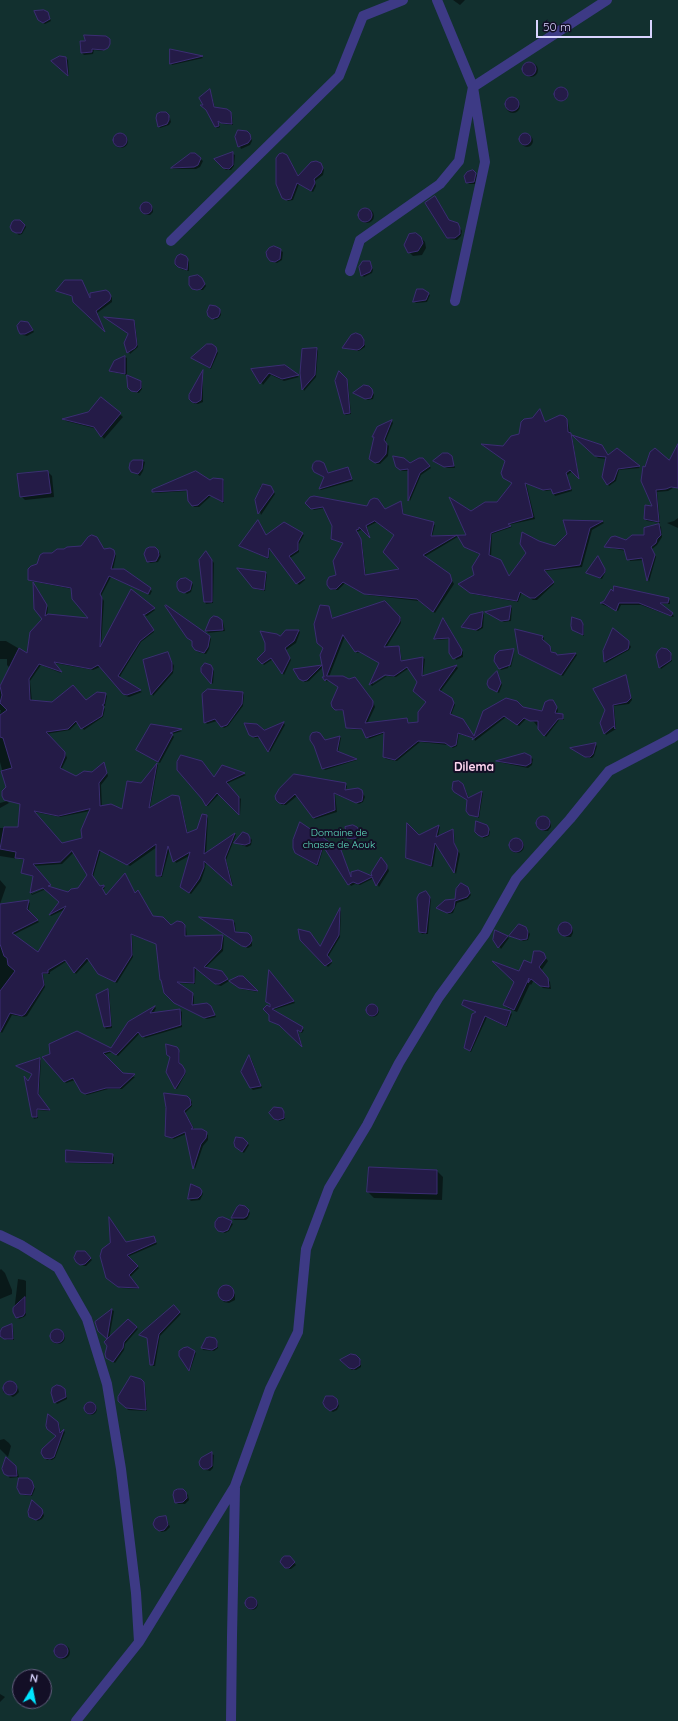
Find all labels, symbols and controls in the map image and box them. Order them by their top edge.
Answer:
scale bar [538,12,654,38]
text: 50 m [543,19,571,34]
district label: Dilema [454,760,494,774]
park label: Domaine de chasse de Aouk [303,827,375,850]
north arrow [12,1669,52,1709]
text: N [29,1671,39,1686]

